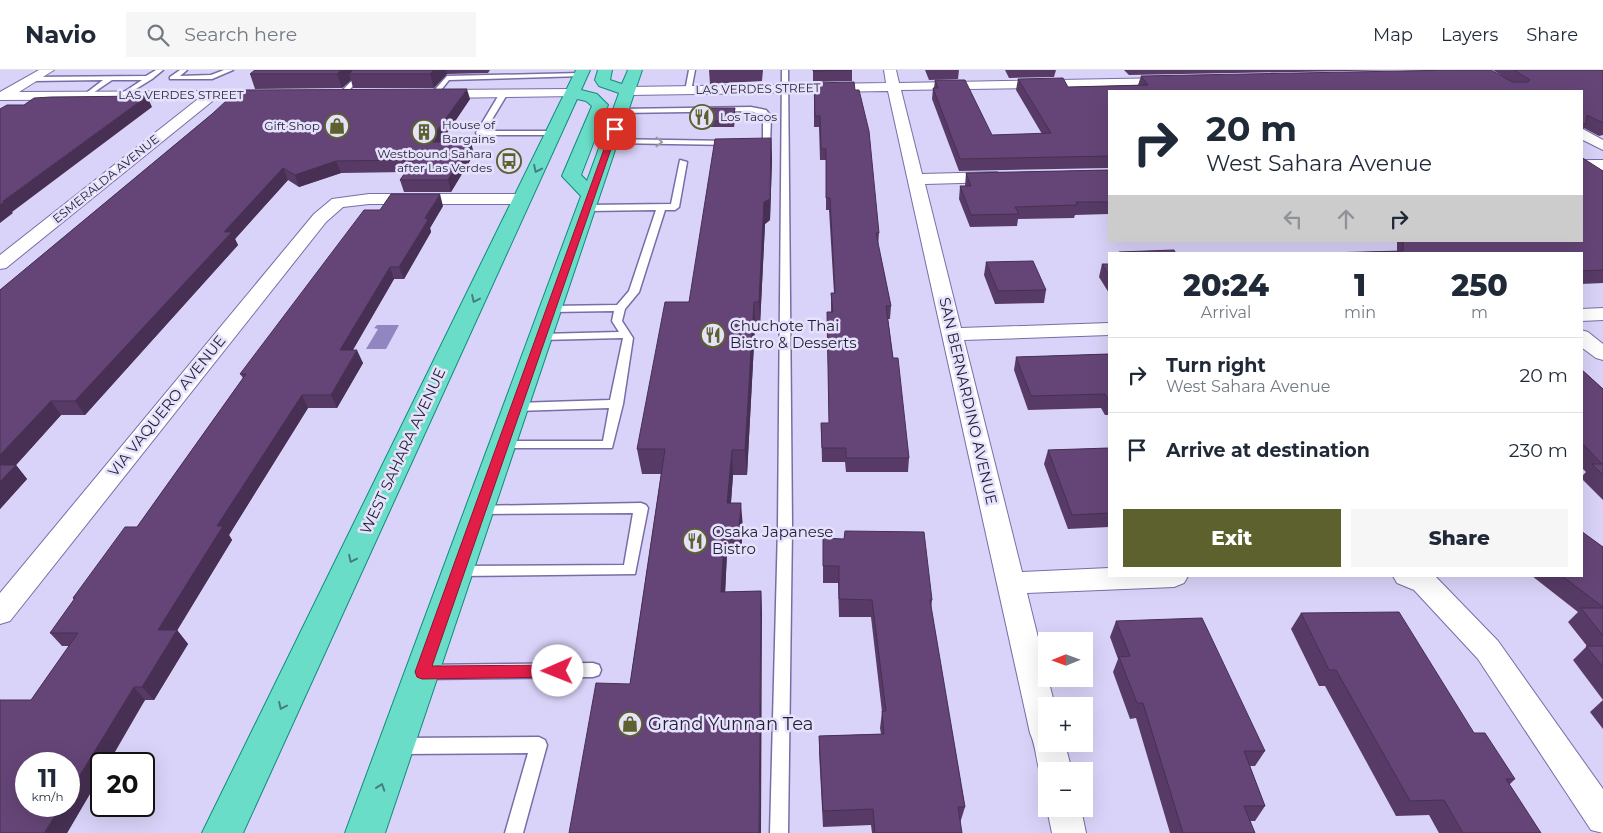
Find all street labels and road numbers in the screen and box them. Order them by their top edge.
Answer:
street label: LAS VERDES STREET [695,80,821,97]
street label: LAS VERDES STREET [118,87,244,102]
street label: ESMERALDA AVENUE [49,131,162,226]
street label: SAN BERNARDINO AVENUE [935,295,1002,506]
street label: VIA VAQUERO AVENUE [104,331,230,480]
street label: WEST SAHARA AVENUE [356,365,449,537]

